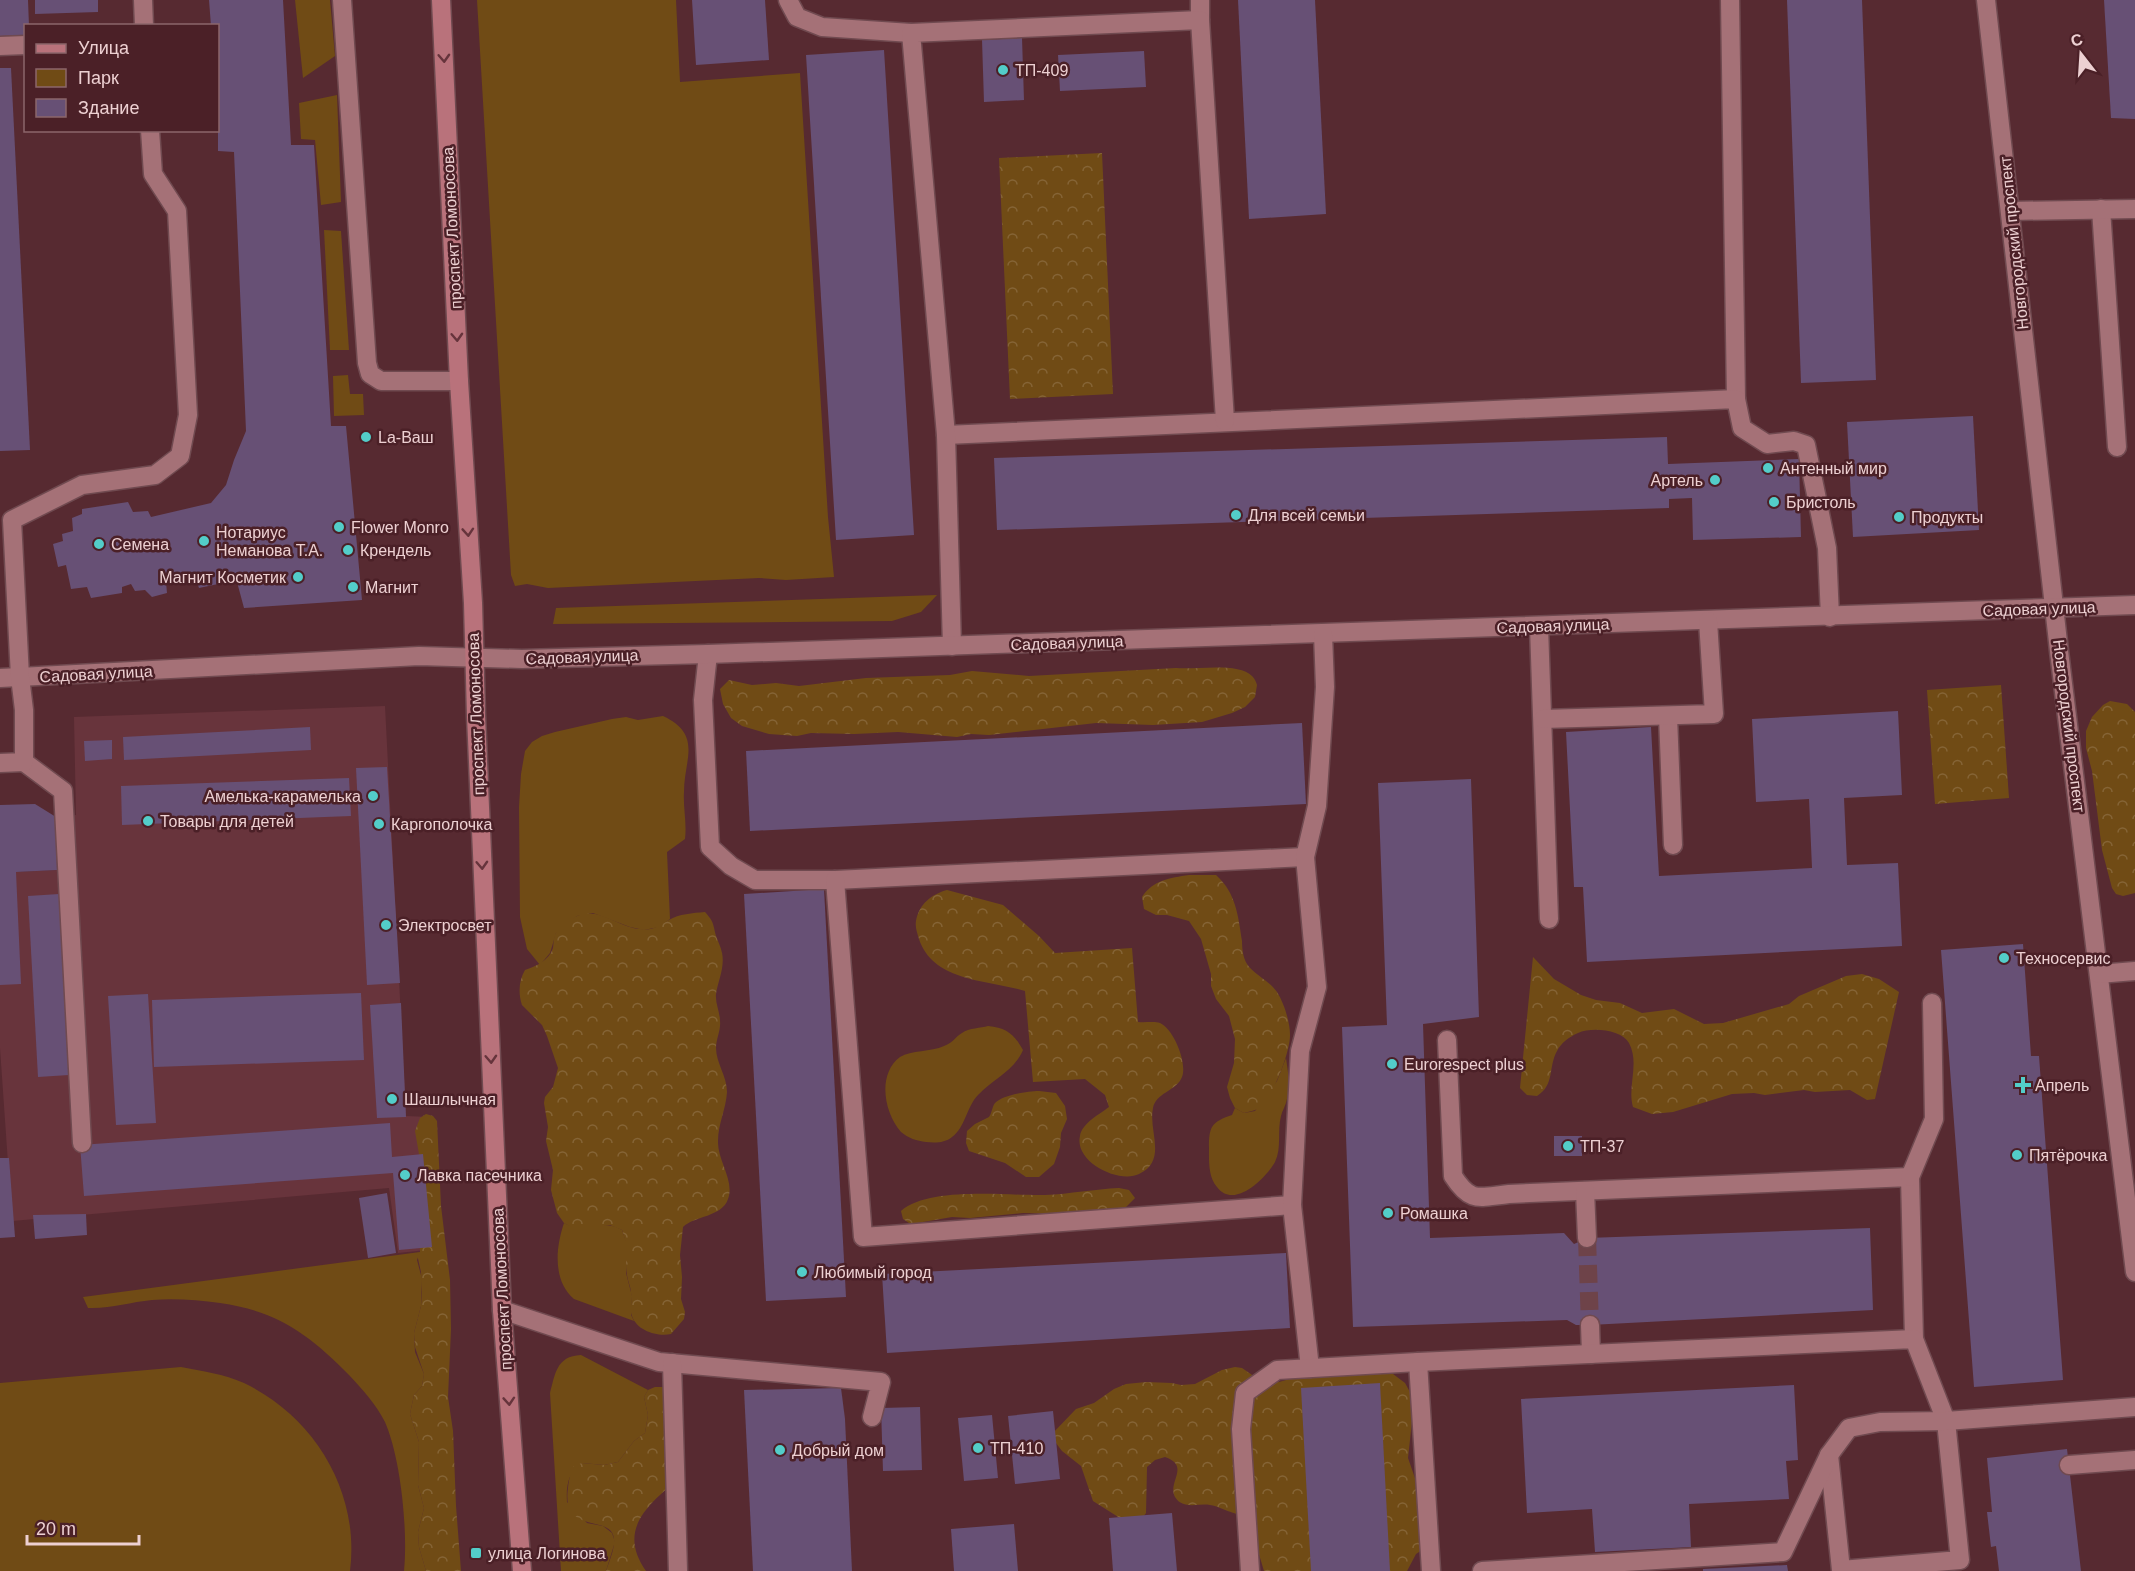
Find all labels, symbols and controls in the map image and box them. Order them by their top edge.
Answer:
legend [24,24,219,132]
north arrow [2051,24,2111,84]
text: С [2069,30,2085,50]
text: Улица [78,38,130,58]
one-way arrow [437,54,450,63]
place label: ТП-409 [1015,62,1068,79]
marker: ТП-409 [996,63,1010,77]
text: Парк [78,68,119,88]
text: Здание [78,98,139,118]
street label: проспект Ломоносова [439,146,465,309]
street label: Новгородский проспект [1996,155,2032,330]
one-way arrow [450,333,463,342]
place label: La-Ваш [378,429,434,446]
marker: La-Ваш [359,430,373,444]
place label: Антенный мир [1780,460,1887,477]
marker: Антенный мир [1761,461,1775,475]
place label: Артель [1651,472,1703,489]
marker: Артель [1708,473,1722,487]
place label: Бристоль [1786,494,1856,511]
marker: Бристоль [1767,495,1781,509]
place label: Для всей семьи [1248,507,1365,524]
marker: Для всей семьи [1229,508,1243,522]
place label: Продукты [1911,509,1983,526]
marker: Продукты [1892,510,1906,524]
place label: Flower Monro [351,519,449,536]
marker: Flower Monro [332,520,346,534]
place label: Нотариус Неманова Т.А. [216,524,323,559]
one-way arrow [462,527,475,536]
marker: Нотариус Неманова Т.А. [197,534,211,548]
place label: Семена [111,536,169,553]
marker: Семена [92,537,106,551]
place label: Крендель [360,542,431,559]
marker: Крендель [341,543,355,557]
place label: Магнит Косметик [159,569,287,586]
marker: Магнит Косметик [291,570,305,584]
place label: Магнит [365,579,419,596]
marker: Магнит [346,580,360,594]
street label: Садовая улица [1982,599,2096,619]
street label: Садовая улица [1496,616,1610,636]
street label: проспект Ломоносова [465,633,487,795]
street label: Садовая улица [1010,633,1124,653]
street label: Новгородский проспект [2050,639,2088,814]
street label: Садовая улица [525,647,639,667]
street label: Садовая улица [39,663,153,685]
place label: Амелька-карамелька [204,788,361,805]
marker: Амелька-карамелька [366,789,380,803]
place label: Товары для детей [160,813,294,830]
marker: Товары для детей [141,814,155,828]
place label: Каргополочка [391,816,492,833]
marker: Каргополочка [372,817,386,831]
one-way arrow [476,860,489,869]
place label: Электросвет [398,917,492,934]
marker: Электросвет [379,918,393,932]
place label: Техносервис [2016,950,2110,967]
marker: Техносервис [1997,951,2011,965]
one-way arrow [485,1055,497,1064]
place label: Eurorespect plus [1404,1056,1524,1073]
marker: Eurorespect plus [1385,1057,1399,1071]
place label: Апрель [2035,1077,2089,1094]
marker: Апрель [2016,1078,2030,1092]
place label: Шашлычная [404,1091,496,1108]
marker: Шашлычная [385,1092,399,1106]
place label: ТП-37 [1580,1138,1625,1155]
marker: ТП-37 [1561,1139,1575,1153]
place label: Пятёрочка [2029,1147,2108,1164]
marker: Пятёрочка [2010,1148,2024,1162]
place label: Лавка пасечника [417,1167,542,1184]
marker: Лавка пасечника [398,1168,412,1182]
place label: Ромашка [1400,1205,1468,1222]
marker: Ромашка [1381,1206,1395,1220]
street label: проспект Ломоносова [489,1207,515,1370]
place label: Любимый город [814,1264,932,1281]
marker: Любимый город [795,1265,809,1279]
one-way arrow [502,1396,515,1405]
place label: ТП-410 [990,1440,1043,1457]
marker: ТП-410 [971,1441,985,1455]
place label: Добрый дом [792,1442,884,1459]
marker: Добрый дом [773,1443,787,1457]
scale bar [27,1508,140,1546]
text: 20 m [36,1519,76,1539]
place label: улица Логинова [488,1545,606,1562]
marker: улица Логинова [469,1546,483,1560]

